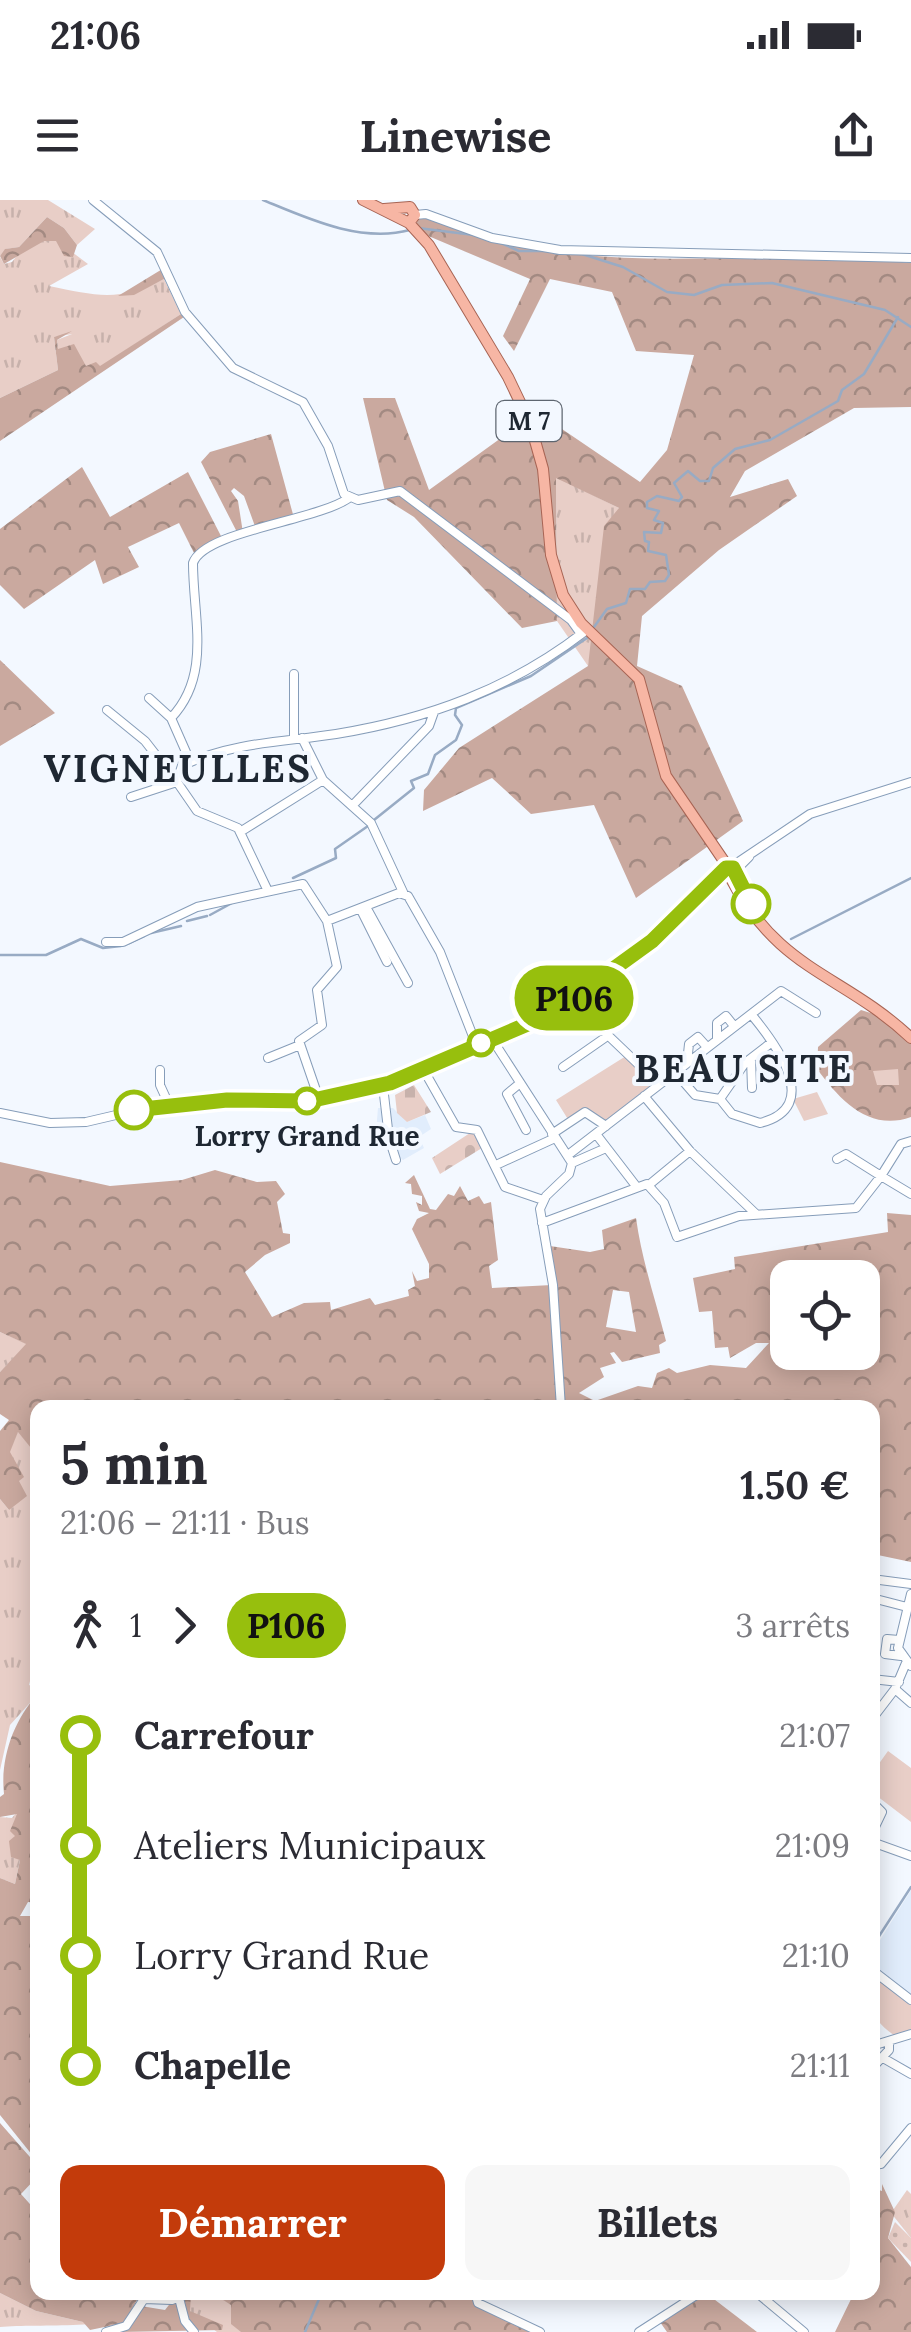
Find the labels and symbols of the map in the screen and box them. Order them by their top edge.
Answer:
road number: M 7 [496,401,562,441]
district label: VIGNEULLES [43,744,313,792]
unlabelled marker [732,885,770,923]
line badge: P106 [504,966,644,1030]
unlabelled marker [468,1030,494,1056]
district label: BEAU SITE [634,1044,854,1092]
marker: Lorry Grand Rue [294,1088,320,1114]
unlabelled marker [115,1091,153,1129]
place label: Lorry Grand Rue [194,1118,420,1154]

